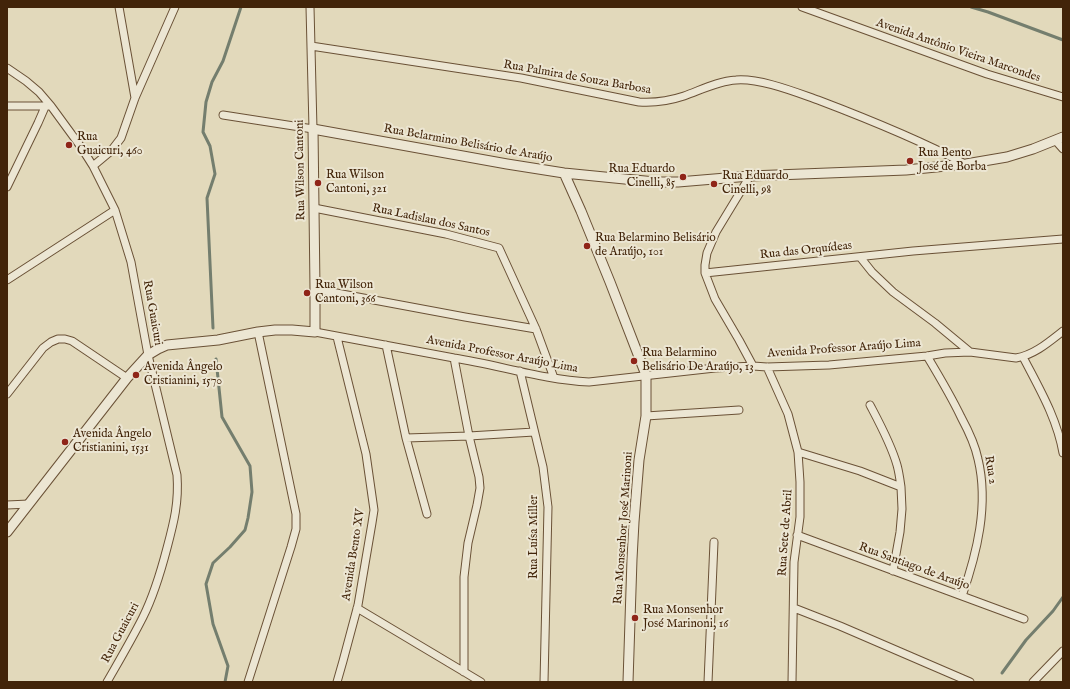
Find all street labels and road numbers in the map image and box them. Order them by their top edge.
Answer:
street label: Avenida Antônio Vieira Marcondes [874,16,1042,86]
street label: Rua Palmira de Souza Barbosa [502,58,652,98]
street label: Rua Wilson Cantoni [293,119,309,221]
street label: Rua Belarmino Belisário de Araújo [382,122,554,166]
street label: Rua Ladislau dos Santos [371,201,491,241]
street label: Rua das Orquídeas [759,239,853,263]
street label: Rua Guaicuri [139,279,165,347]
street label: Avenida Professor Araújo Lima [425,333,579,377]
street label: Avenida Professor Araújo Lima [767,336,921,362]
street label: Rua Monsenhor José Marinoni [611,451,637,605]
street label: Rua 2 [981,455,999,485]
street label: Rua Sete de Abril [776,489,796,577]
street label: Rua Luísa Miller [528,495,542,579]
street label: Avenida Bento XV [340,508,368,602]
street label: Rua Santiago de Araújo [857,540,971,594]
street label: Rua Guaicuri [99,600,143,666]

